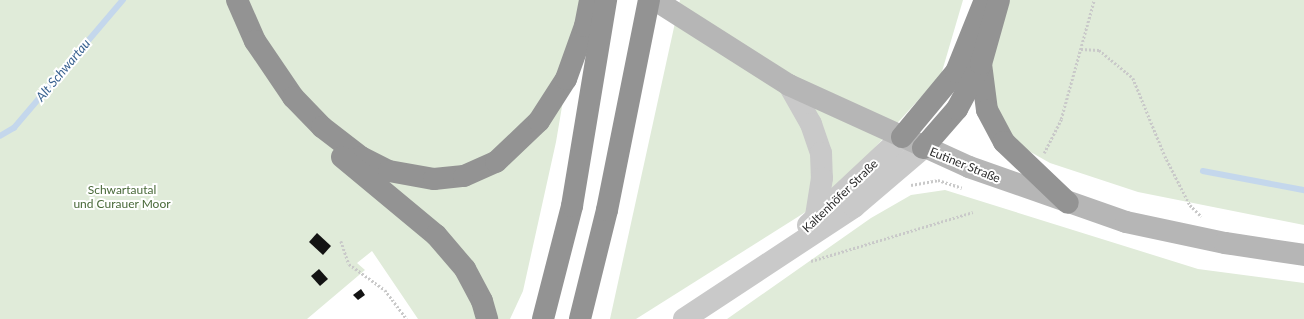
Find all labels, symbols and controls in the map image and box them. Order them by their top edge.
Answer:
water label: Alt Schwartau [32,36,94,104]
street label: Eutiner Straße [927,144,1003,186]
street label: Kaltenhöfer Straße [799,156,881,236]
park label: Schwartautal und Curauer Moor [73,183,171,211]

